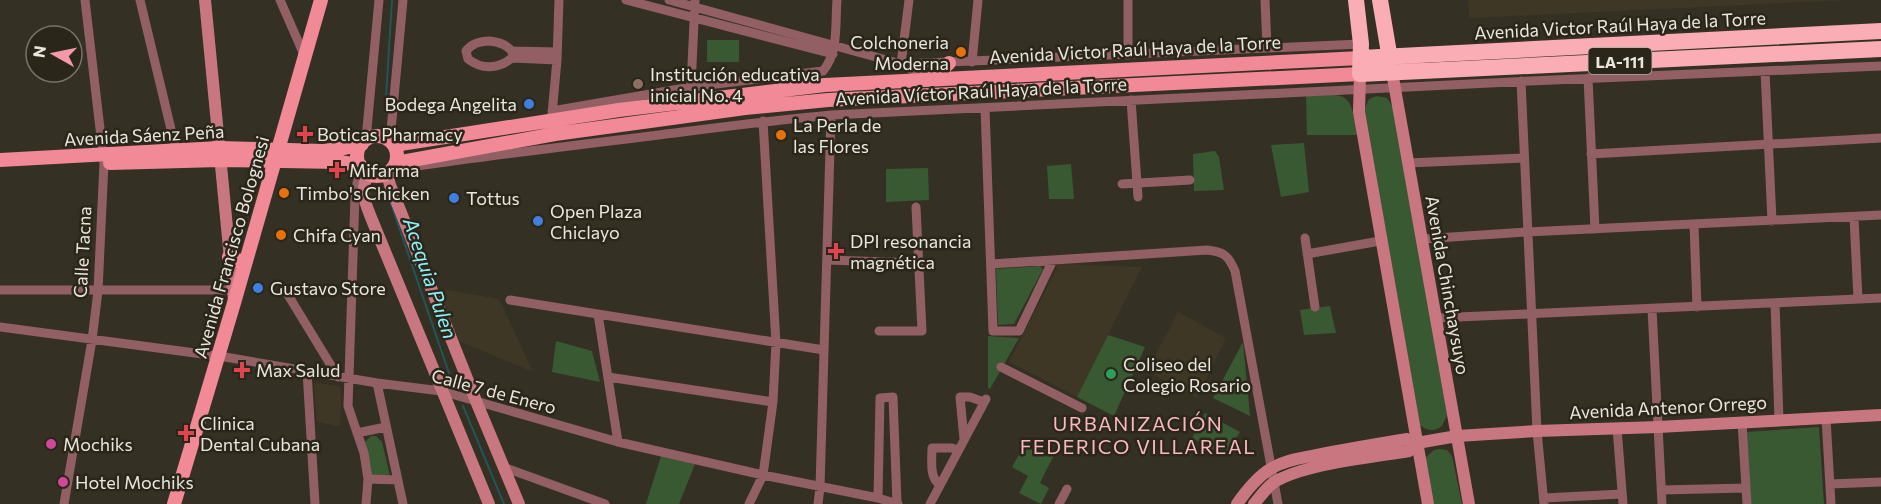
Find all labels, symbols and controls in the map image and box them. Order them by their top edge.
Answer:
street label: Avenida Victor Raúl Haya de la Torre [1473,6,1767,44]
north arrow [24,24,84,84]
street label: Avenida Victor Raúl Haya de la Torre [988,30,1282,68]
place label: Colchoneria Moderna [850,31,949,74]
text: N [28,44,49,59]
marker: Colchoneria Moderna [954,45,968,59]
road number: LA-111 [1588,48,1652,74]
place label: Institución educativa inicial No. 4 [650,63,820,106]
street label: Avenida Víctor Raúl Haya de la Torre [835,72,1127,110]
marker: Institución educativa inicial No. 4 [631,77,645,91]
place label: Bodega Angelita [384,93,517,115]
marker: Bodega Angelita [522,97,536,111]
place label: La Perla de las Flores [793,114,881,157]
street label: Avenida Sáenz Peña [63,120,225,150]
place label: Boticas Pharmacy [317,123,463,145]
marker: Boticas Pharmacy [298,127,312,141]
marker: La Perla de las Flores [774,128,788,142]
street label: Avenida Francisco Bolognesi [189,133,273,361]
place label: Mifarma [349,159,420,181]
marker: Mifarma [330,163,344,177]
place label: Timbo's Chicken [296,182,430,204]
marker: Timbo's Chicken [277,186,291,200]
place label: Tottus [466,187,520,209]
marker: Tottus [447,191,461,205]
street label: Avenida Chinchaysuyo [1421,194,1475,376]
place label: Open Plaza Chiclayo [550,200,642,243]
street label: Calle Tacna [69,206,95,298]
water label: Acequia Pulen [399,213,463,342]
marker: Open Plaza Chiclayo [531,214,545,228]
place label: Chifa Cyan [293,224,381,246]
marker: Chifa Cyan [274,228,288,242]
place label: DPI resonancia magnética [850,230,971,273]
marker: DPI resonancia magnética [827,242,845,260]
place label: Gustavo Store [270,277,386,299]
marker: Gustavo Store [251,281,265,295]
place label: Coliseo del Colegio Rosario [1123,353,1251,396]
place label: Max Salud [256,359,340,381]
marker: Max Salud [233,361,251,379]
street label: Calle 7 de Enero [429,364,559,418]
marker: Coliseo del Colegio Rosario [1104,367,1118,381]
street label: Avenida Antenor Orrego [1568,391,1768,423]
district label: URBANIZACIÓN FEDERICO VILLAREAL [1020,411,1256,458]
place label: Clinica Dental Cubana [200,412,320,455]
marker: Clinica Dental Cubana [177,424,195,442]
place label: Mochiks [63,433,133,455]
marker: Mochiks [44,437,58,451]
place label: Hotel Mochiks [75,471,194,493]
marker: Hotel Mochiks [56,475,70,489]

